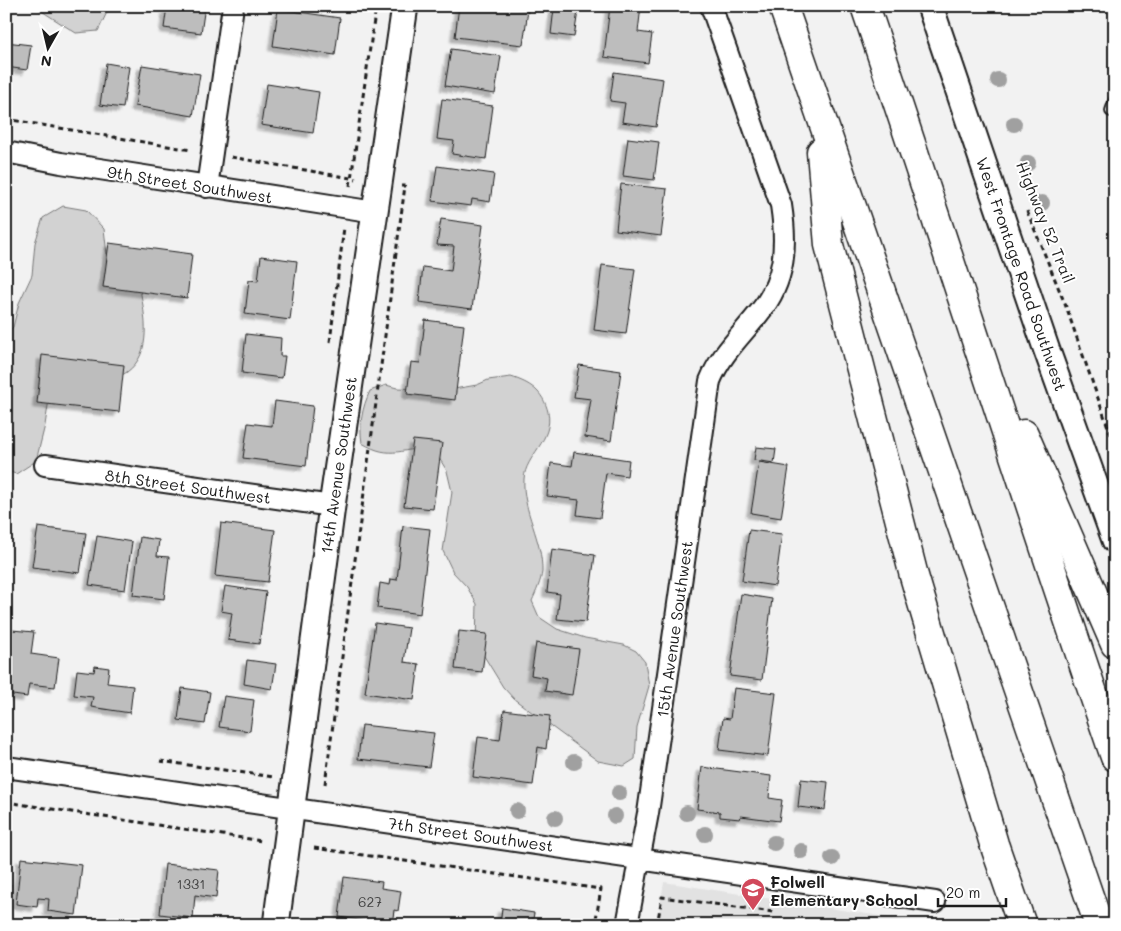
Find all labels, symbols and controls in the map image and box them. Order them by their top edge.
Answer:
north arrow [22,22,72,72]
text: N [40,51,53,72]
street label: West Frontage Road Southwest [972,154,1072,394]
street label: Highway 52 Trail [1012,158,1080,286]
street label: 9th Street Southwest [106,161,274,207]
street label: 14th Avenue Southwest [315,375,361,555]
street label: 8th Street Southwest [104,464,272,508]
street label: 15th Avenue Southwest [651,539,697,719]
street label: 7th Street Southwest [387,812,555,856]
place label: Folwell Elementary School [770,871,918,910]
house number: 1331 [177,874,205,893]
scale bar [938,876,1006,908]
school or university icon: Folwell Elementary School [740,877,766,911]
text: 20 m [946,882,980,902]
house number: 627 [358,892,382,911]

